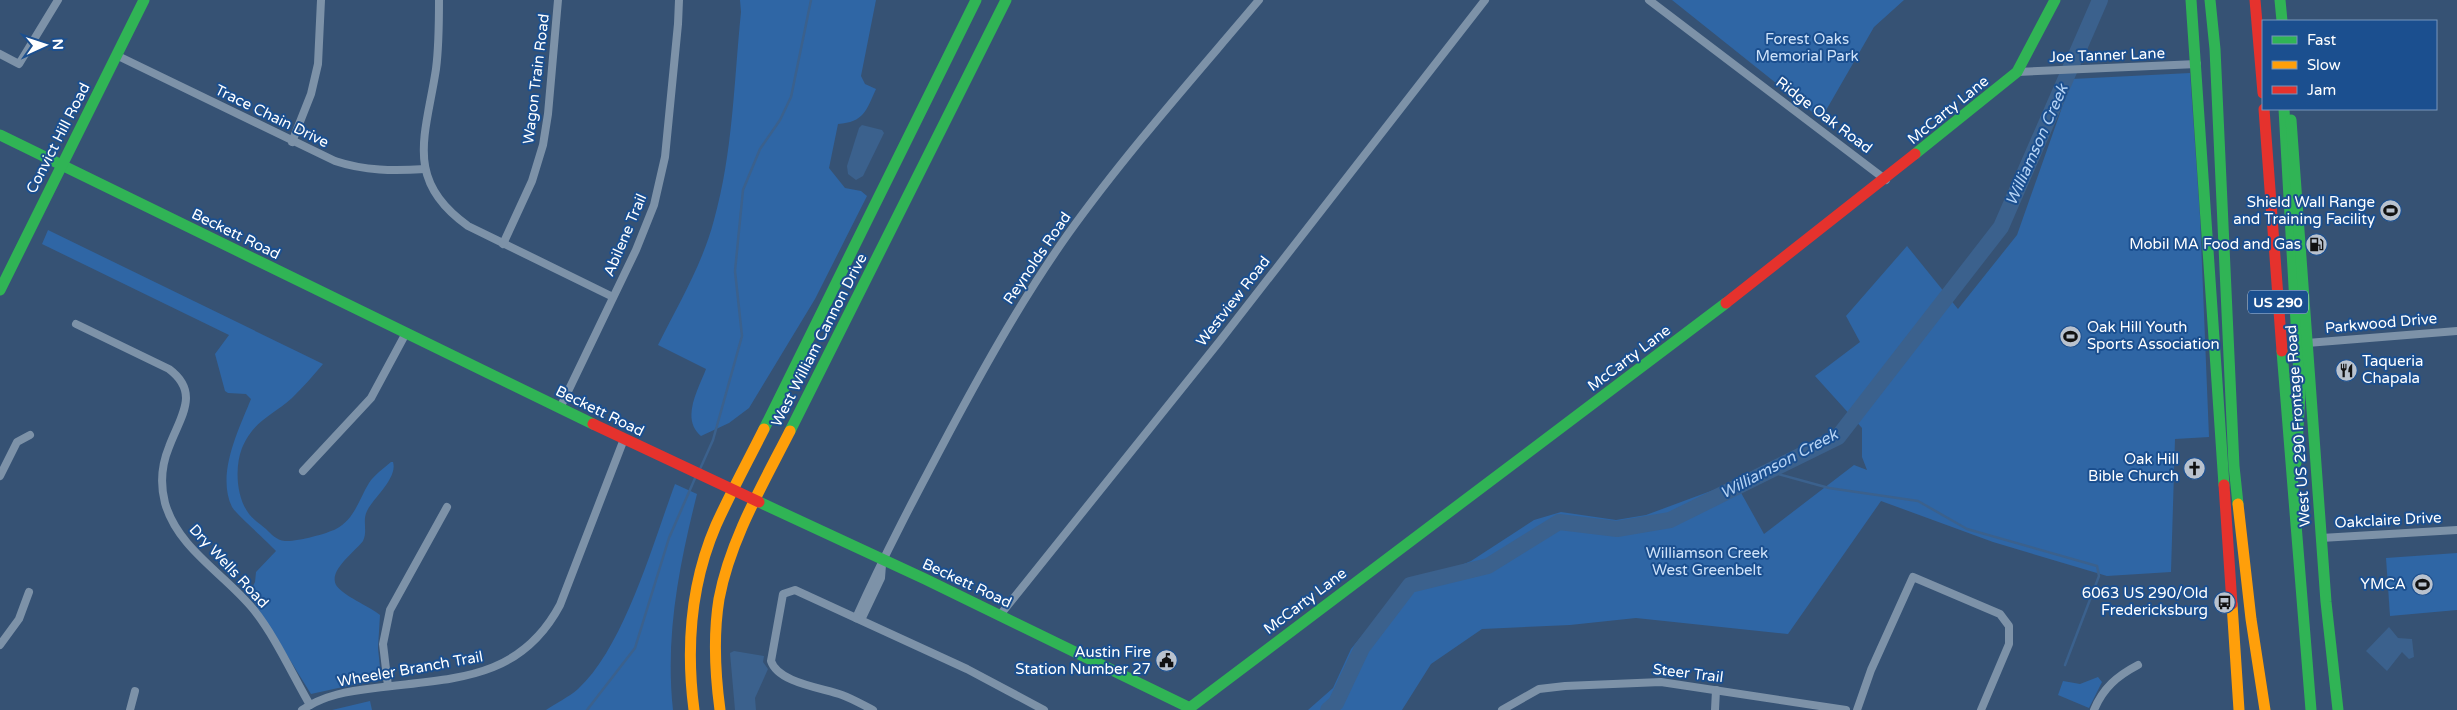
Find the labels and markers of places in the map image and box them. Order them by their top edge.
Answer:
place label: Shield Wall Range and Training Facility [2233,193,2375,228]
sports icon: Shield Wall Range and Training Facility [2379,199,2403,223]
fuel station icon: Mobil MA Food and Gas [2305,232,2329,256]
place label: Mobil MA Food and Gas [2129,235,2301,253]
place label: Oak Hill Youth Sports Association [2087,318,2220,353]
sports icon: Oak Hill Youth Sports Association [2059,324,2083,348]
place label: Taqueria Chapala [2362,352,2423,387]
restaurant icon: Taqueria Chapala [2334,358,2358,382]
place label: Oak Hill Bible Church [2088,450,2179,485]
church icon: Oak Hill Bible Church [2183,456,2207,480]
sports icon: YMCA [2410,572,2434,596]
place label: YMCA [2360,575,2406,593]
place label: 6063 US 290/Old Fredericksburg [2082,584,2208,619]
bus stop icon: 6063 US 290/Old Fredericksburg [2212,590,2236,614]
place label: Austin Fire Station Number 27 [1015,643,1151,678]
public building icon: Austin Fire Station Number 27 [1155,649,1179,673]

